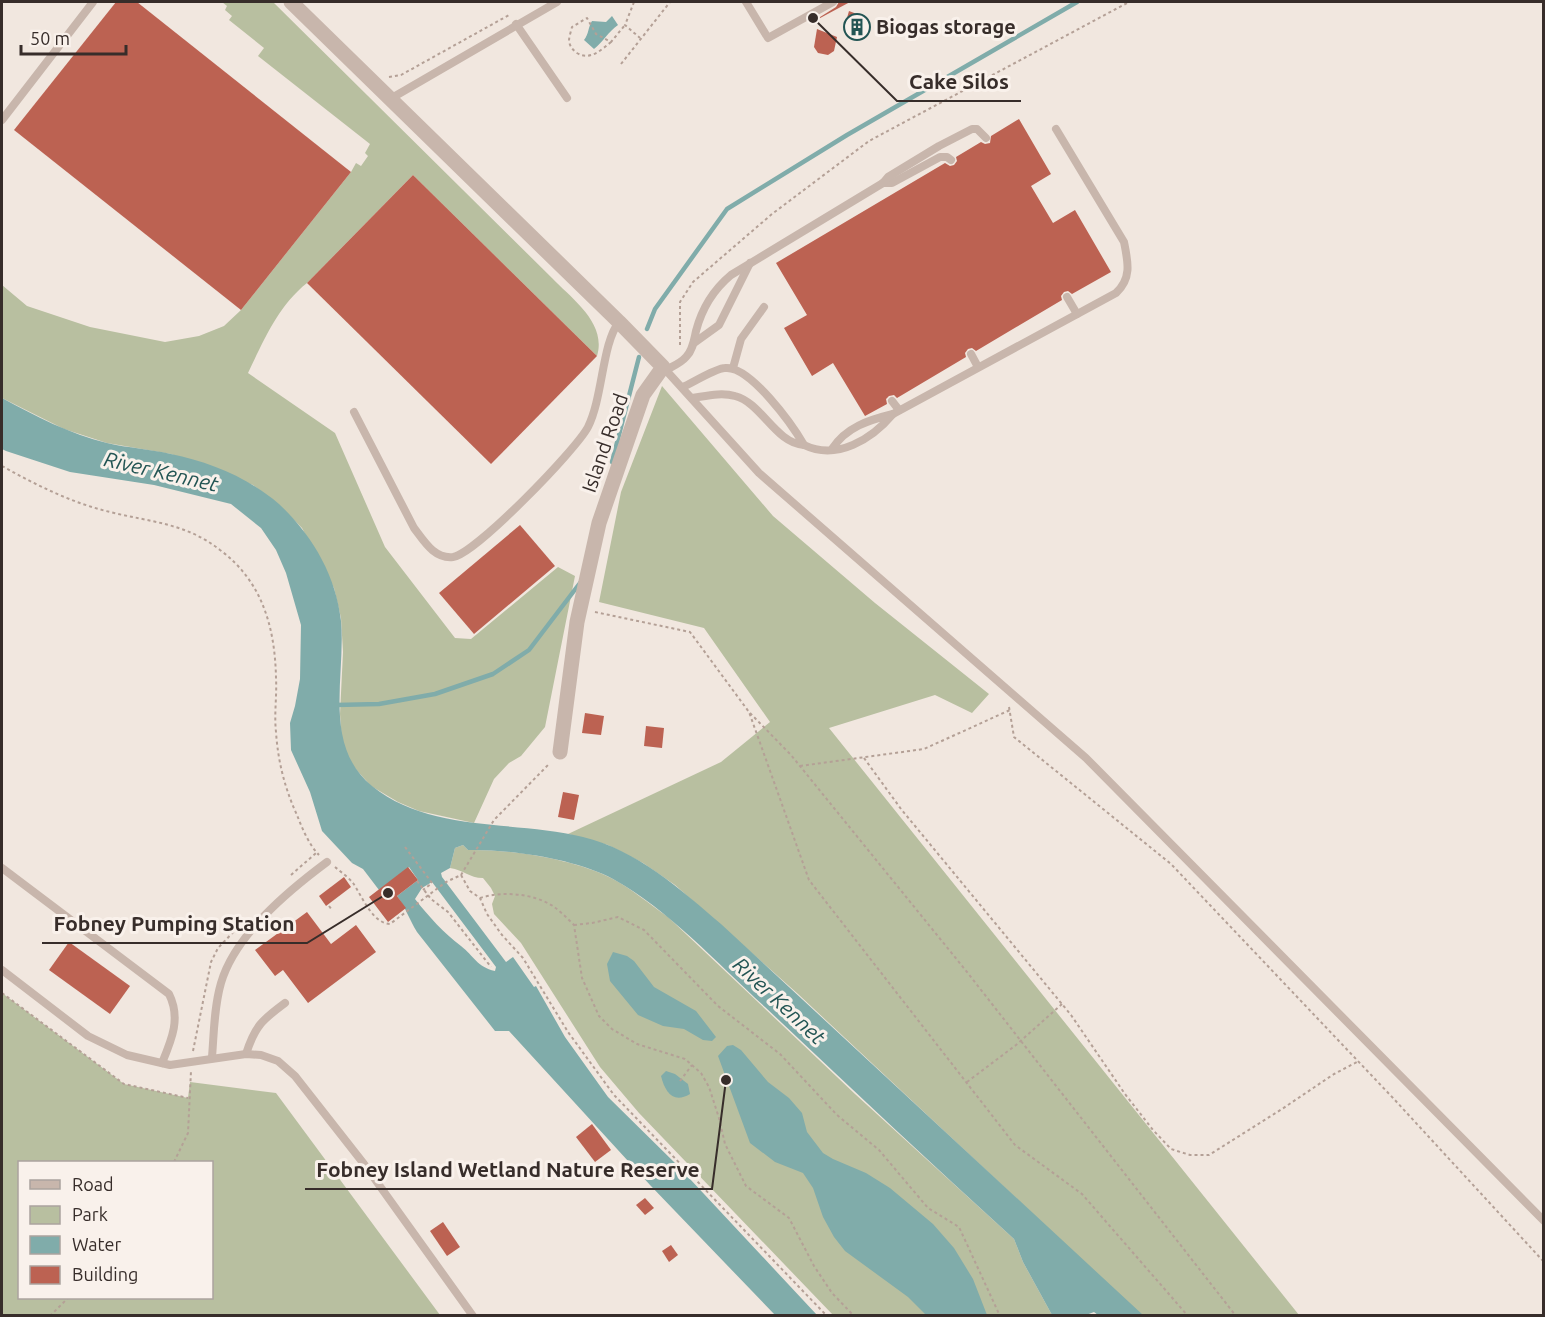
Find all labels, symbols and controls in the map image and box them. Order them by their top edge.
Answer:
building icon: Biogas storage [842,12,872,42]
place label: Biogas storage [876,15,1016,38]
scale bar [21,18,126,56]
text: 50 m [30,28,70,48]
callout: Cake Silos [897,62,1021,101]
text: Cake Silos [909,69,1009,93]
street label: Island Road [577,390,632,495]
water label: River Kennet [102,446,221,496]
callout: Fobney Pumping Station [42,904,307,943]
text: Fobney Pumping Station [54,911,294,935]
water label: River Kennet [729,952,831,1049]
callout: Fobney Island Wetland Nature Reserve [305,1150,712,1189]
text: Fobney Island Wetland Nature Reserve [316,1157,700,1181]
legend [18,1161,213,1299]
text: Road [72,1174,114,1194]
text: Park [72,1204,108,1224]
text: Water [72,1234,122,1254]
text: Building [72,1264,138,1284]

